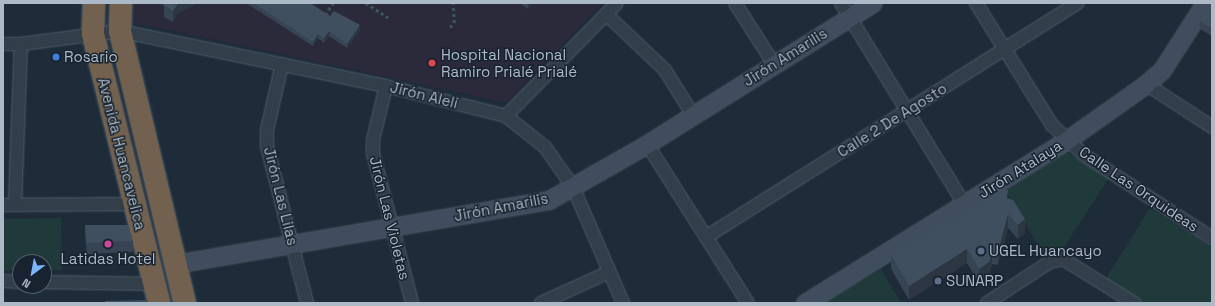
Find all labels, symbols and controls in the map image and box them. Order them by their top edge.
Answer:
street label: Jirón Amarilis [740,24,830,90]
place label: Hospital Nacional Ramiro Prialé Prialé [441,45,577,80]
place label: Rosario [64,48,118,66]
marker: Rosario [51,52,61,62]
marker: Hospital Nacional Ramiro Prialé Prialé [426,57,438,69]
street label: Avenida Huancavelica [94,76,150,232]
street label: Jirón Alelí [388,78,460,112]
street label: Calle 2 De Agosto [834,79,950,161]
street label: Jirón Atalaya [975,136,1065,202]
street label: Calle Las Orquideas [1076,142,1202,236]
street label: Jirón Las Lilas [260,145,302,247]
street label: Jirón Las Violetas [366,154,414,282]
street label: Jirón Amarilis [452,189,550,225]
marker: Latidas Hotel [103,239,113,249]
place label: UGEL Huancayo [989,242,1102,260]
marker: UGEL Huancayo [976,246,986,256]
place label: Latidas Hotel [61,250,155,268]
north arrow [12,254,52,294]
place label: SUNARP [946,272,1003,290]
text: N [19,275,33,291]
marker: SUNARP [933,276,943,286]

